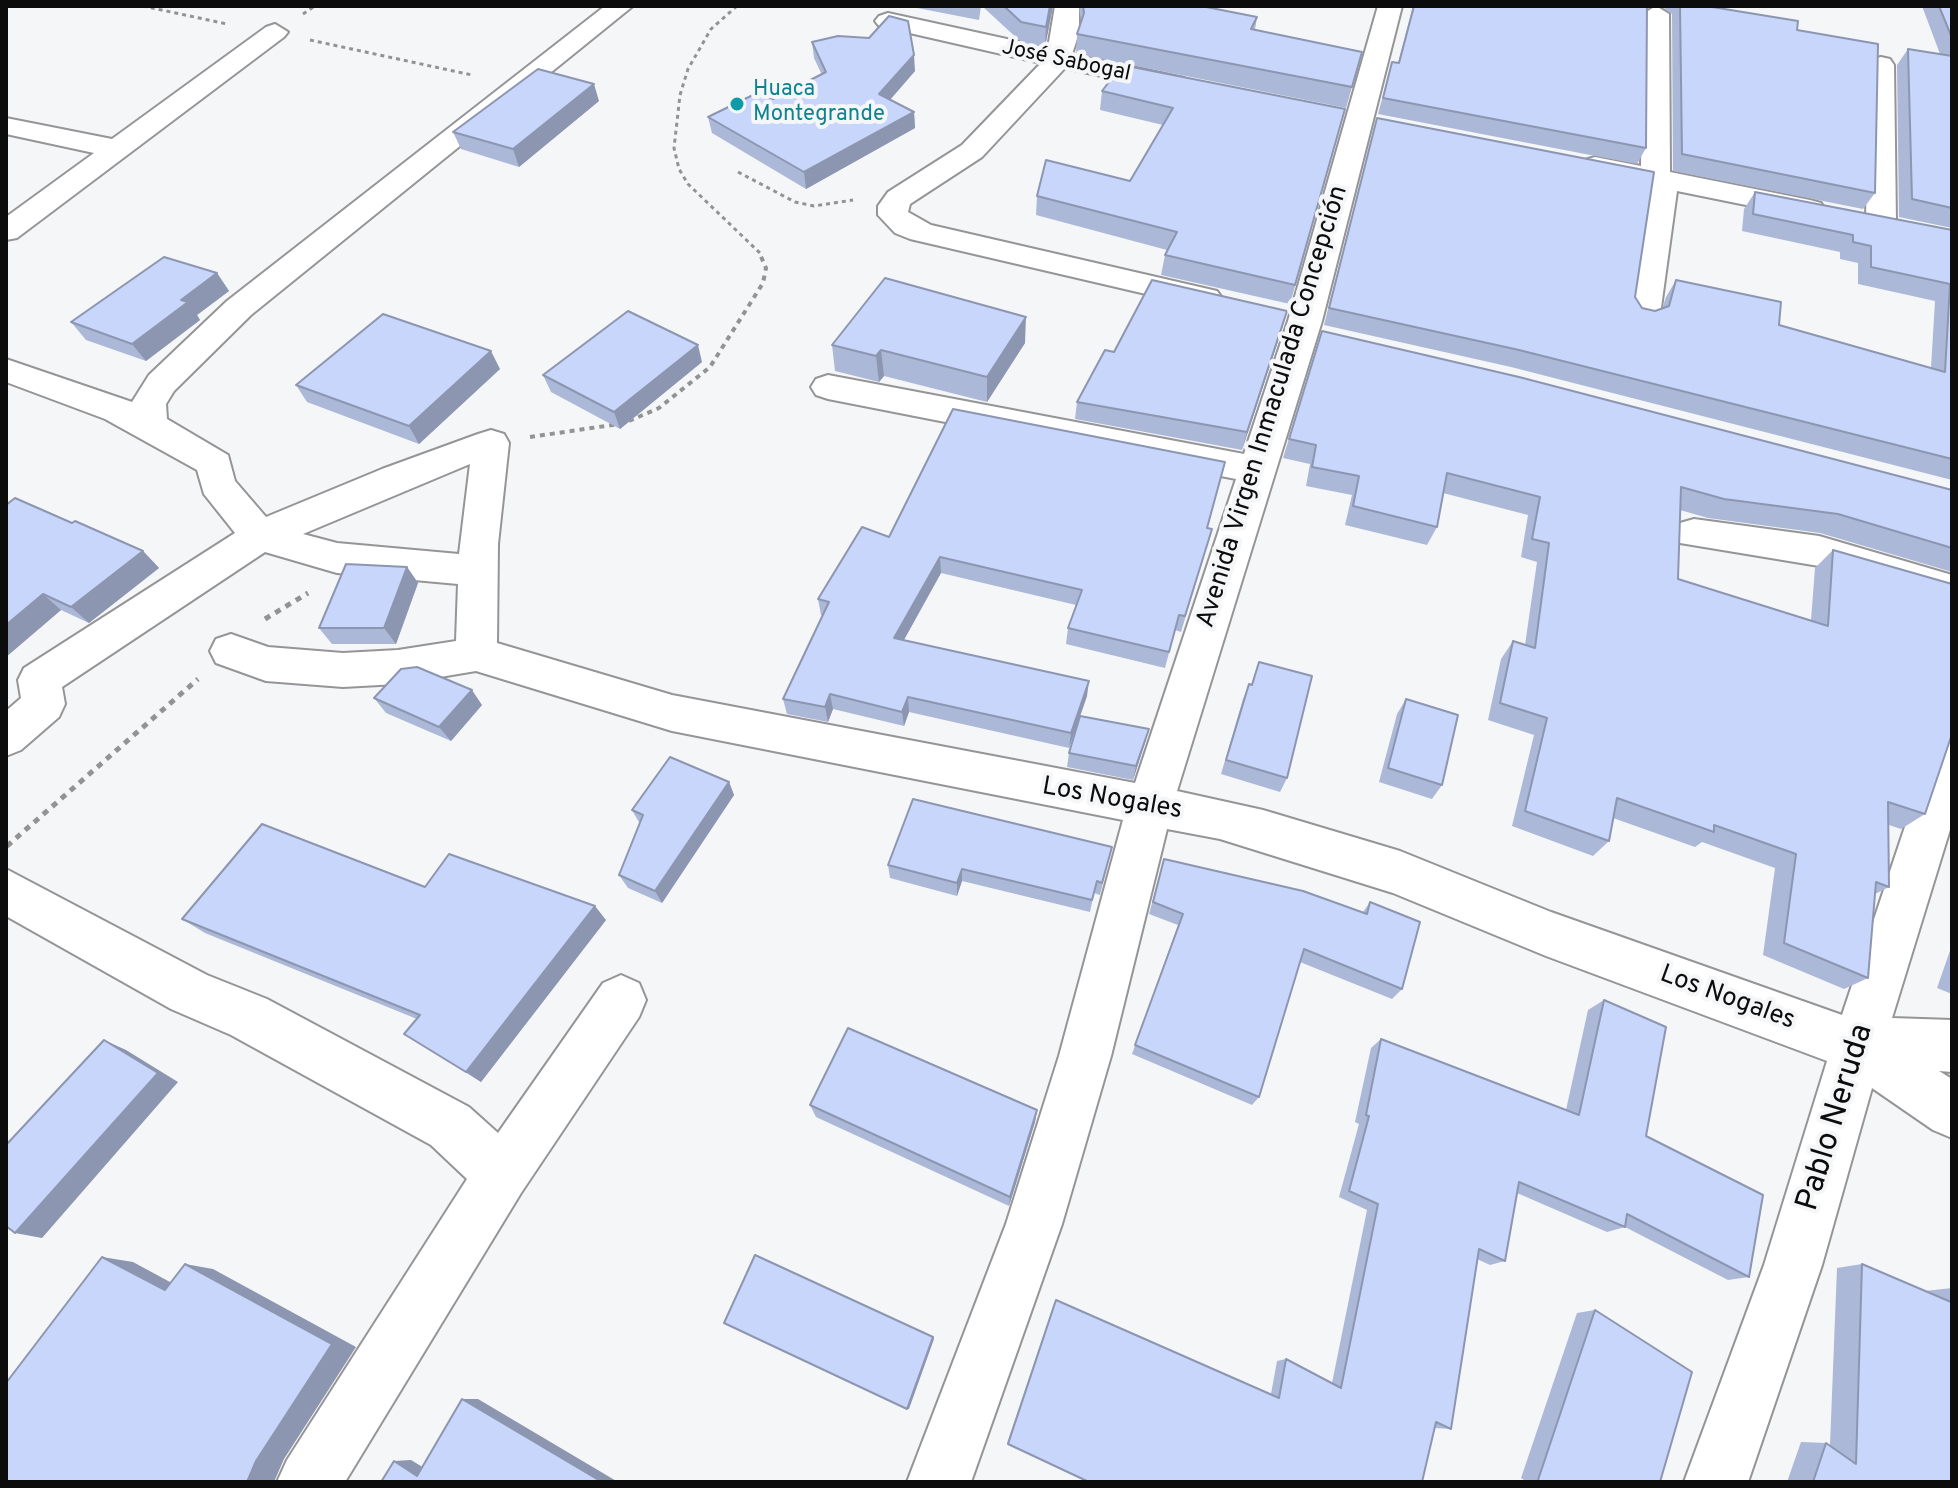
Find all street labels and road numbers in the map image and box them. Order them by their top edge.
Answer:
street label: José Sabogal [999,35,1133,89]
street label: Avenida Virgen Inmaculada Concepción [1192,182,1356,632]
street label: Los Nogales [1040,772,1184,828]
street label: Los Nogales [1655,960,1799,1038]
street label: Pablo Neruda [1790,1020,1884,1216]

